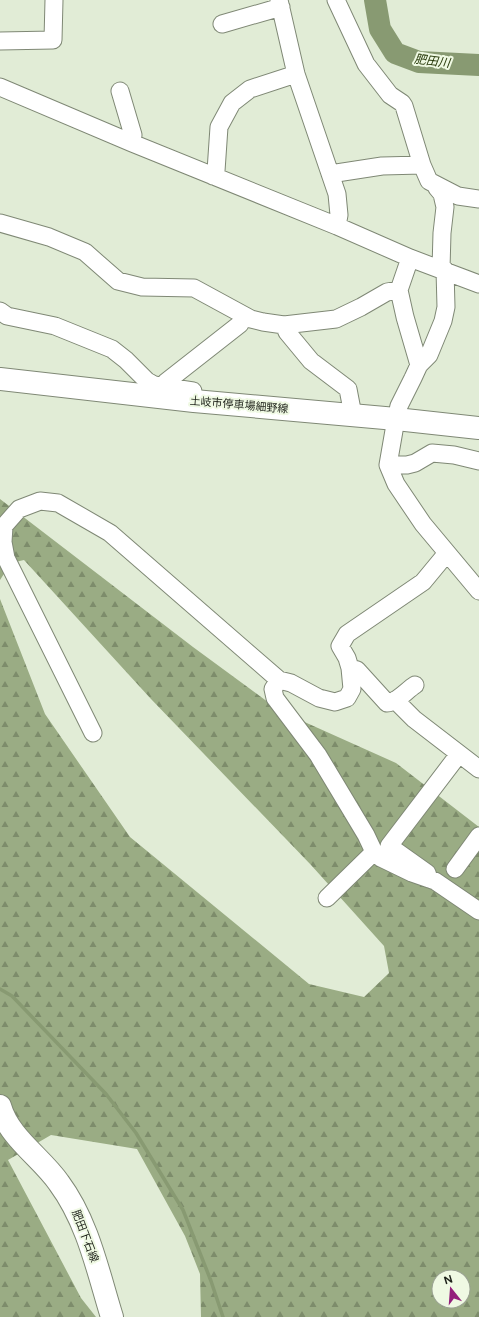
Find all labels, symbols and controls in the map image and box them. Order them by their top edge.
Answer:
water label: 肥田川 [413,52,453,70]
street label: 土岐市停車場細野線 [189,394,289,416]
street label: 肥田下石線 [69,1208,101,1264]
north arrow [431,1269,471,1309]
text: N [442,1272,454,1287]

